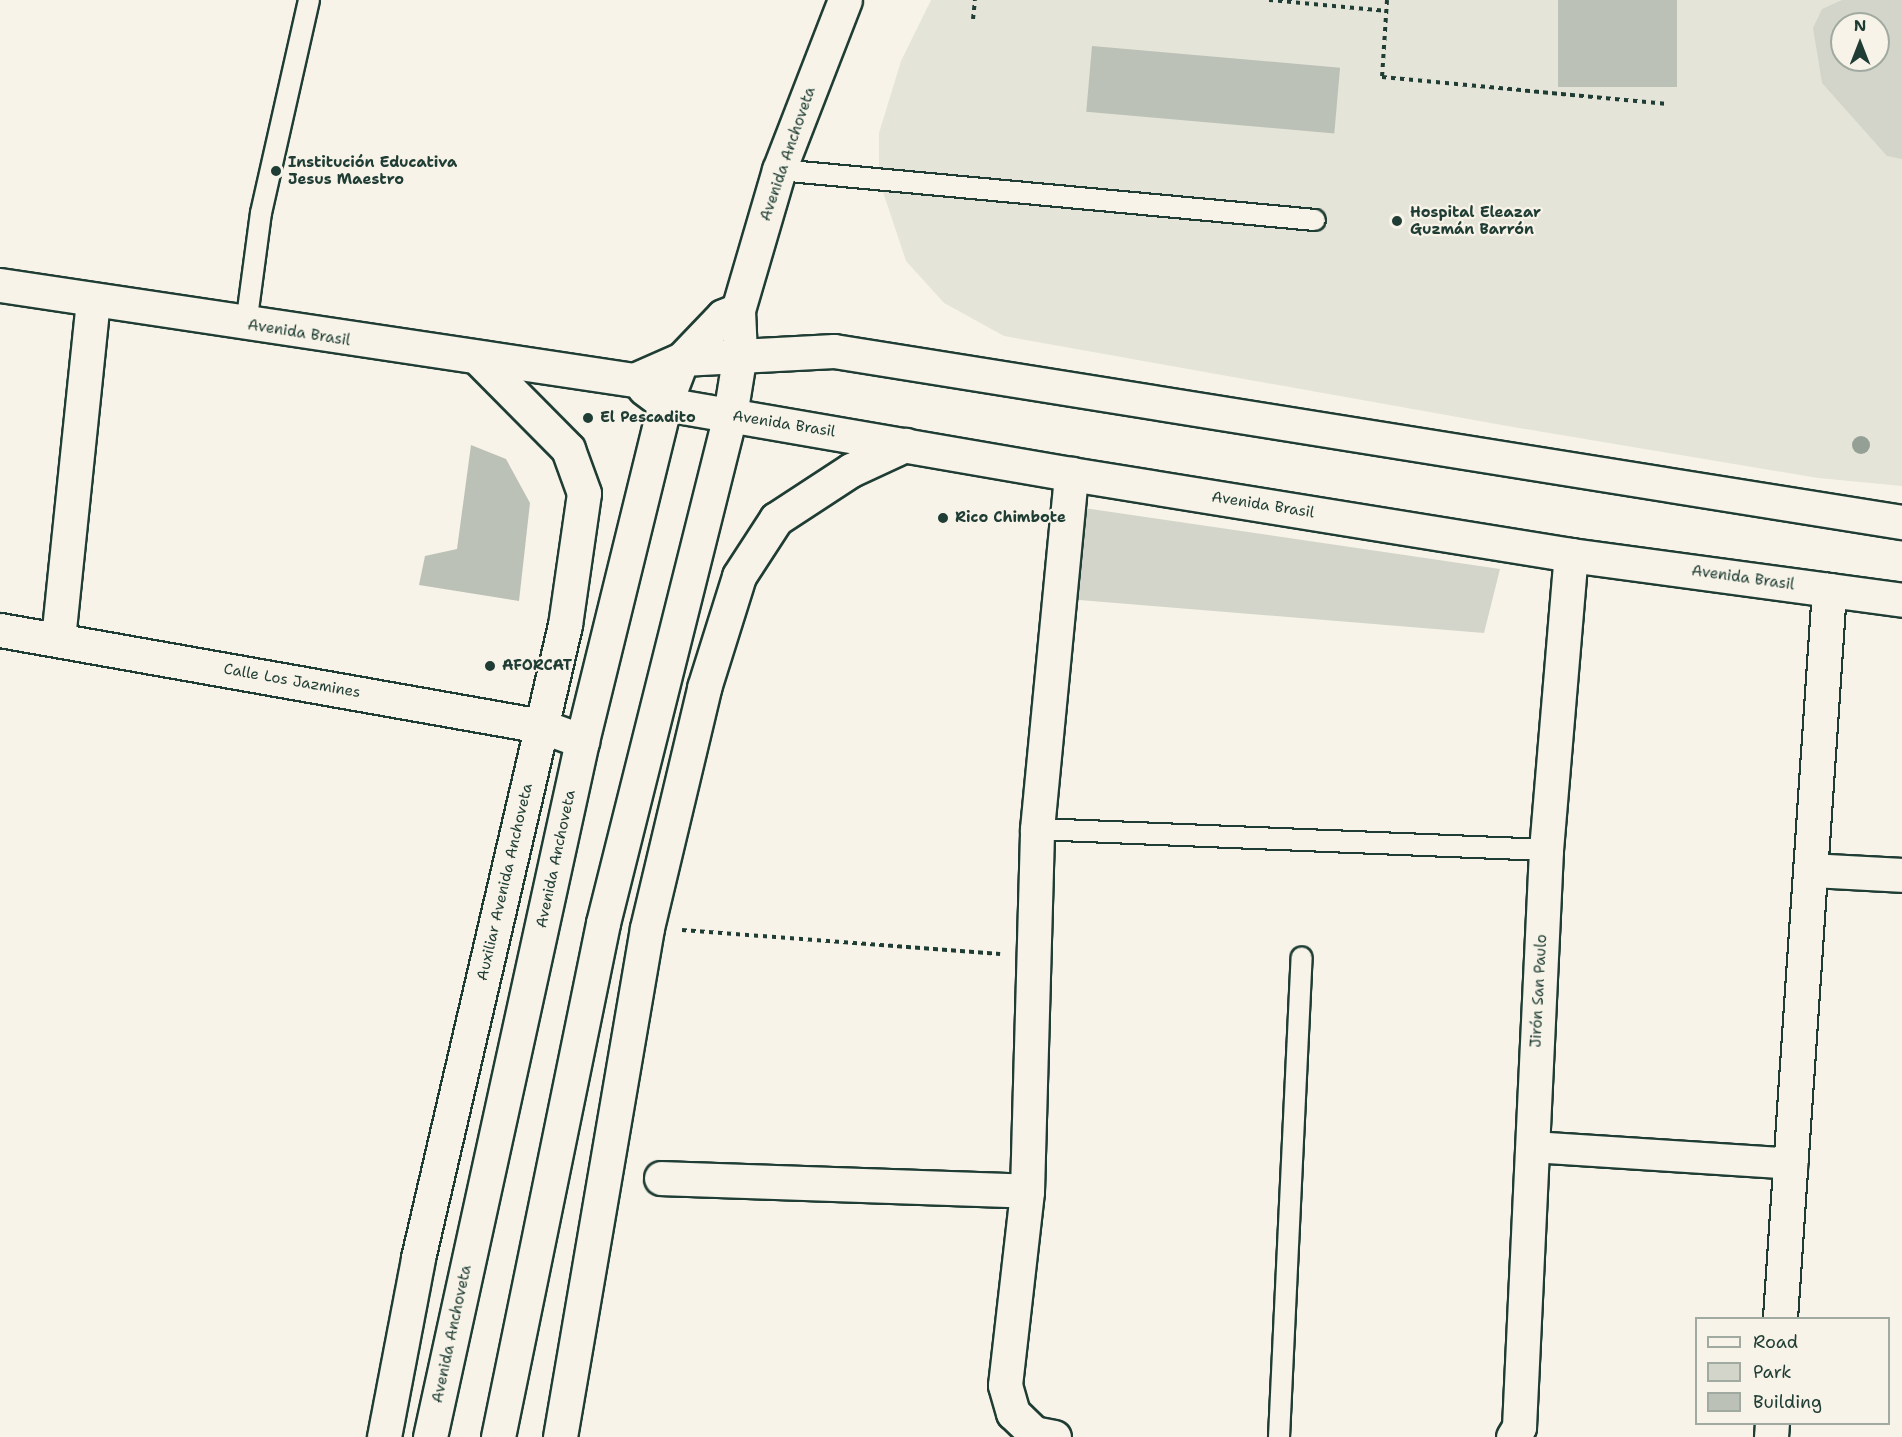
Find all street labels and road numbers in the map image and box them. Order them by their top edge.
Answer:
street label: Avenida Anchoveta [757,85,819,223]
street label: Avenida Brasil [246,316,352,350]
street label: Avenida Brasil [731,407,837,441]
street label: Avenida Brasil [1210,488,1316,522]
street label: Avenida Brasil [1690,562,1796,594]
street label: Calle Los Jazmines [222,660,362,702]
street label: Auxiliar Avenida Anchoveta [474,782,536,982]
street label: Avenida Anchoveta [533,788,579,930]
street label: Jirón San Paulo [1527,934,1551,1048]
street label: Avenida Anchoveta [429,1263,475,1405]

